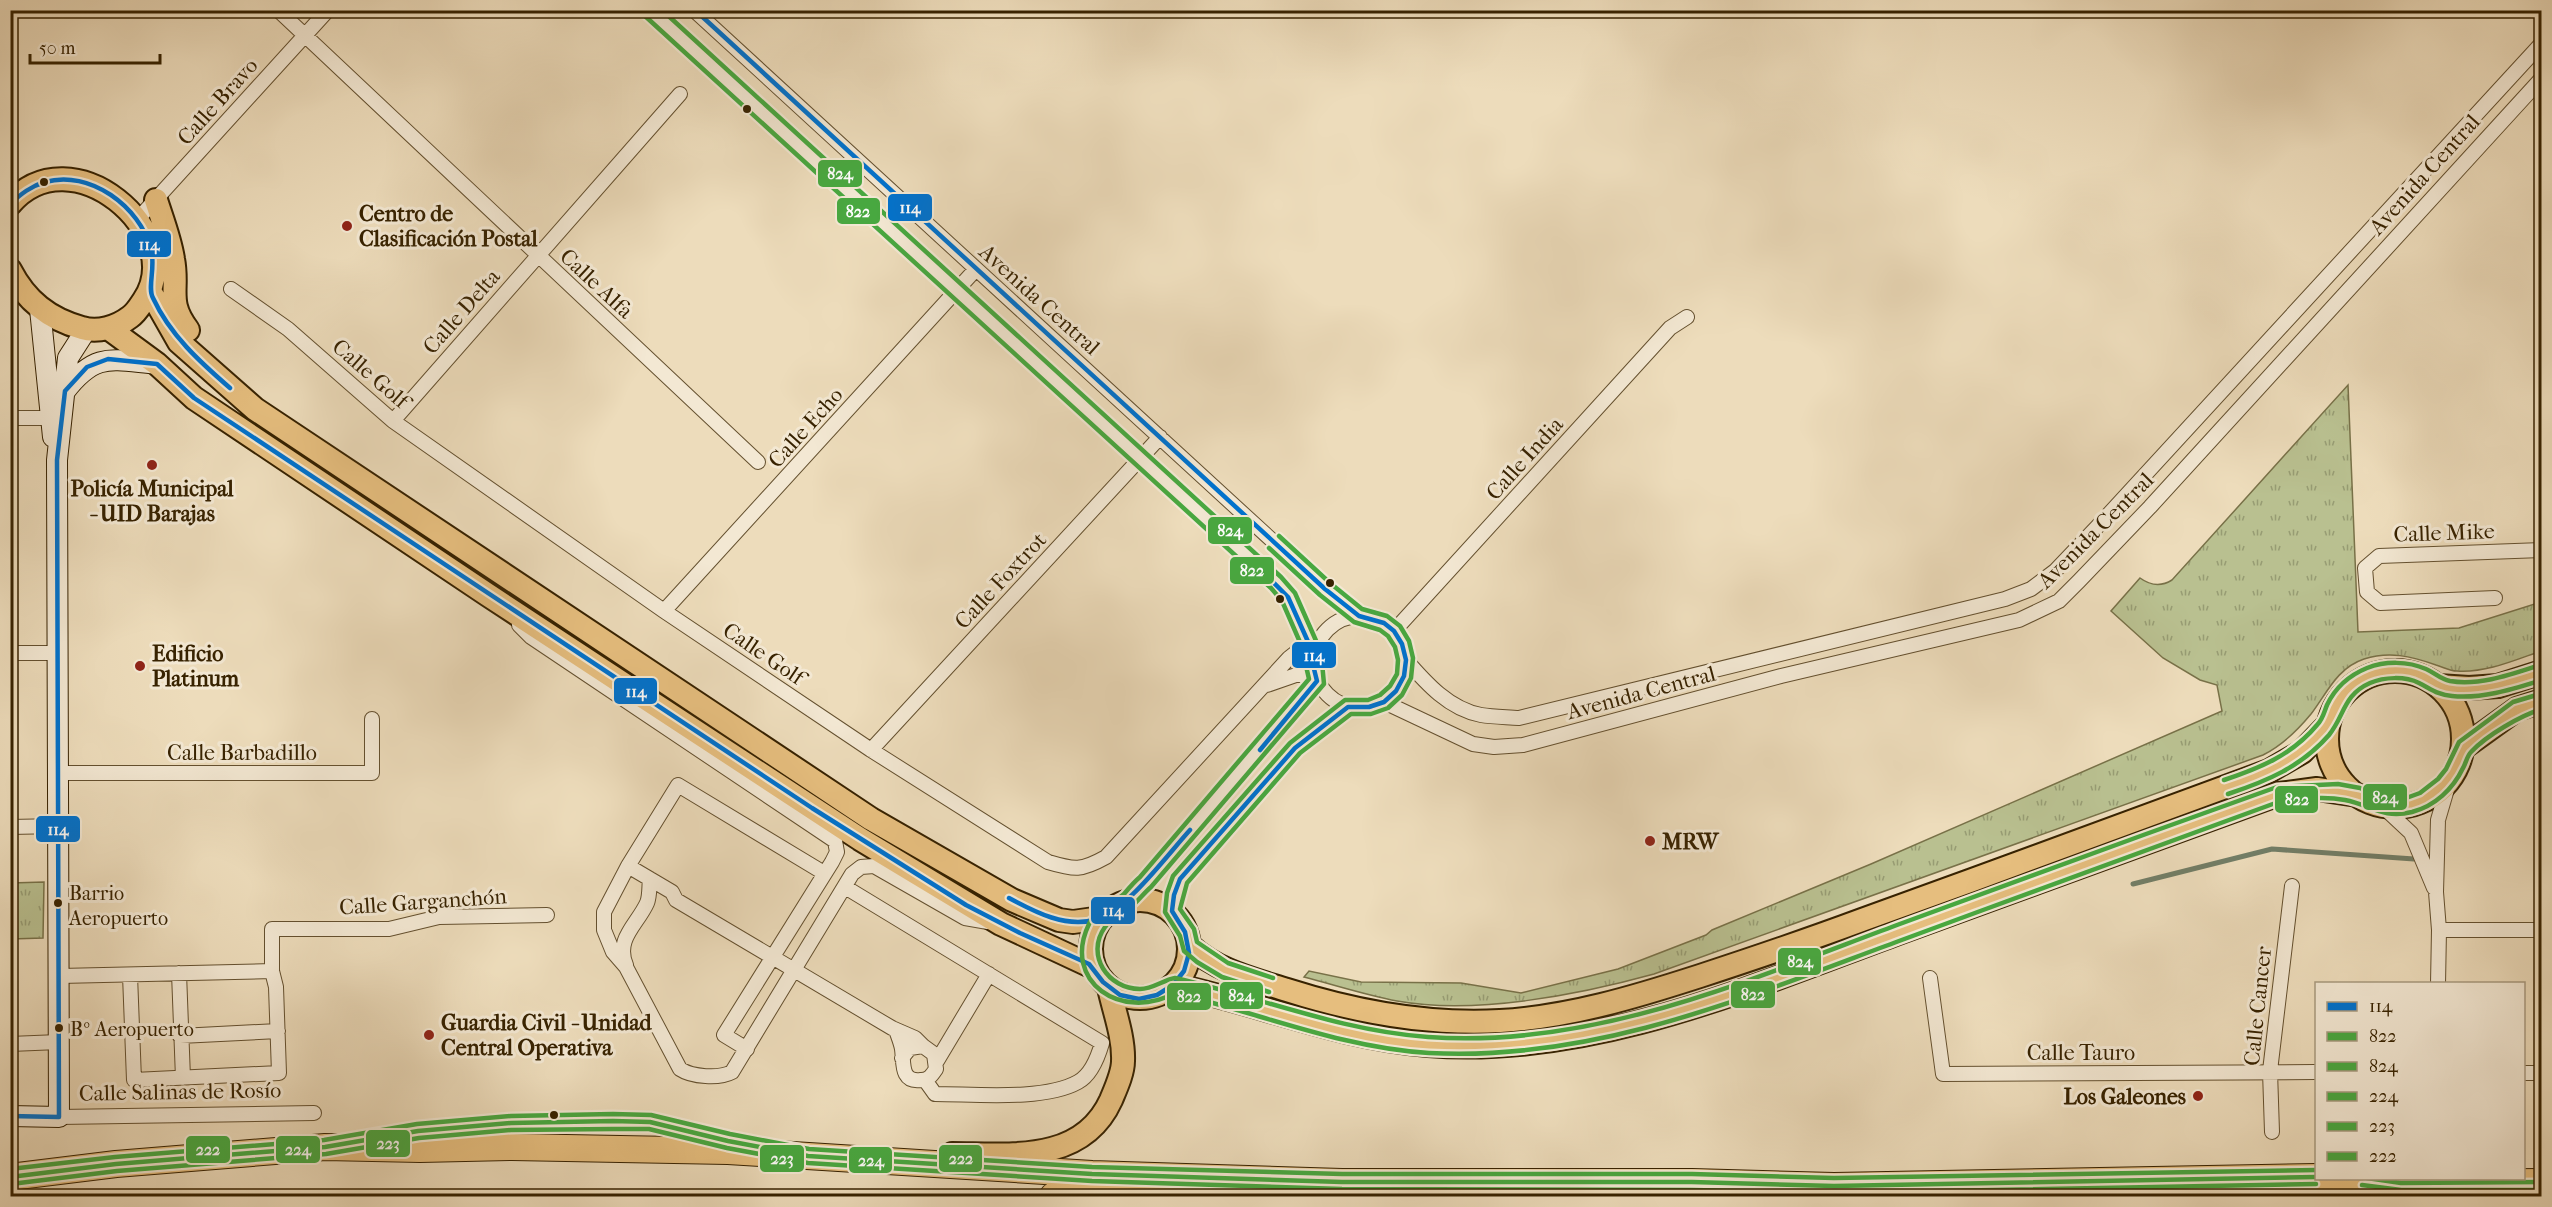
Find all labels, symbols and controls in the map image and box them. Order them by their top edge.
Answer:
scale bar [30,27,160,65]
text: 50 m [39,38,76,59]
street label: Calle Bravo [172,53,263,150]
unlabelled marker [741,103,753,115]
street label: Avenida Central [2363,109,2486,241]
line badge: 824 [817,159,863,188]
text: 824 [827,164,854,184]
unlabelled marker [38,176,50,188]
line badge: 114 [887,193,933,222]
line badge: 822 [836,197,881,225]
text: 114 [900,198,922,218]
place label: Centro de Clasificación Postal [359,201,538,252]
text: 822 [846,202,870,221]
marker: Centro de Clasificación Postal [340,219,354,233]
line badge: 114 [126,230,172,258]
text: 114 [139,235,161,255]
street label: Avenida Central [973,238,1105,361]
street label: Calle Alfa [554,243,639,325]
street label: Calle Delta [418,263,506,359]
street label: Calle Golf [327,334,417,417]
street label: Calle Echo [763,382,849,473]
street label: Calle India [1481,411,1569,505]
marker: Policía Municipal - UID Barajas [145,458,159,472]
street label: Avenida Central [2032,467,2159,595]
place label: Policía Municipal - UID Barajas [70,476,234,527]
line badge: 824 [1207,516,1253,545]
street label: Calle Mike [2393,518,2495,548]
text: 824 [1217,521,1244,541]
street label: Calle Foxtrot [949,527,1052,634]
line badge: 822 [1229,556,1275,585]
text: 822 [1240,561,1264,580]
unlabelled marker [1324,577,1336,589]
unlabelled marker [1274,593,1286,605]
street label: Calle Golf [718,617,813,693]
place label: Edificio Platinum [152,641,240,692]
line badge: 114 [1291,641,1337,669]
text: 114 [1304,646,1326,666]
marker: Edificio Platinum [133,659,147,673]
street label: Avenida Central [1563,661,1719,726]
line badge: 114 [613,677,658,705]
text: 114 [626,682,648,702]
street label: Calle Barbadillo [167,740,317,766]
line badge: 824 [2362,783,2408,811]
line badge: 822 [2274,785,2319,814]
text: 824 [2372,788,2399,808]
text: 822 [2285,790,2309,809]
line badge: 114 [35,815,81,843]
text: 114 [48,820,70,840]
place label: MRW [1661,829,1720,855]
marker: MRW [1643,834,1657,848]
place label: Barrio Aeropuerto [68,882,168,930]
street label: Calle Garganchón [338,883,508,921]
line badge: 114 [1090,896,1136,925]
marker: Barrio Aeropuerto [52,897,64,909]
text: 114 [1103,901,1125,921]
street label: Calle Cancer [2239,944,2277,1067]
line badge: 824 [1777,947,1822,976]
text: 824 [1787,952,1814,972]
line badge: 822 [1730,980,1776,1009]
line badge: 824 [1219,981,1264,1010]
line badge: 822 [1166,982,1212,1011]
legend [2315,982,2525,1180]
text: 822 [1741,985,1765,1004]
text: 824 [1228,986,1255,1006]
text: 822 [1177,987,1201,1006]
text: 114 [2369,996,2393,1017]
place label: Guardia Civil - Unidad Central Operativa [441,1010,653,1061]
place label: Bº Aeropuerto [70,1018,194,1041]
marker: Bº Aeropuerto [53,1022,65,1034]
text: 822 [2369,1026,2397,1047]
marker: Guardia Civil - Unidad Central Operativa [422,1028,436,1042]
street label: Calle Tauro [2027,1040,2135,1066]
text: 824 [2369,1056,2398,1077]
street label: Calle Salinas de Rosío [79,1077,281,1107]
place label: Los Galeones [2063,1084,2186,1110]
text: 224 [2369,1086,2399,1107]
marker: Los Galeones [2191,1089,2205,1103]
unlabelled marker [548,1109,560,1121]
text: 223 [2369,1116,2395,1137]
line badge: 223 [365,1129,411,1158]
text: 223 [376,1134,400,1154]
line badge: 222 [185,1135,231,1164]
line badge: 224 [275,1135,321,1164]
text: 222 [196,1140,220,1159]
text: 224 [285,1140,313,1160]
line badge: 223 [759,1144,805,1173]
line badge: 222 [938,1144,983,1173]
line badge: 224 [848,1146,893,1174]
text: 222 [2369,1146,2397,1167]
text: 223 [770,1149,794,1169]
text: 222 [949,1149,973,1168]
text: 224 [858,1151,886,1171]

